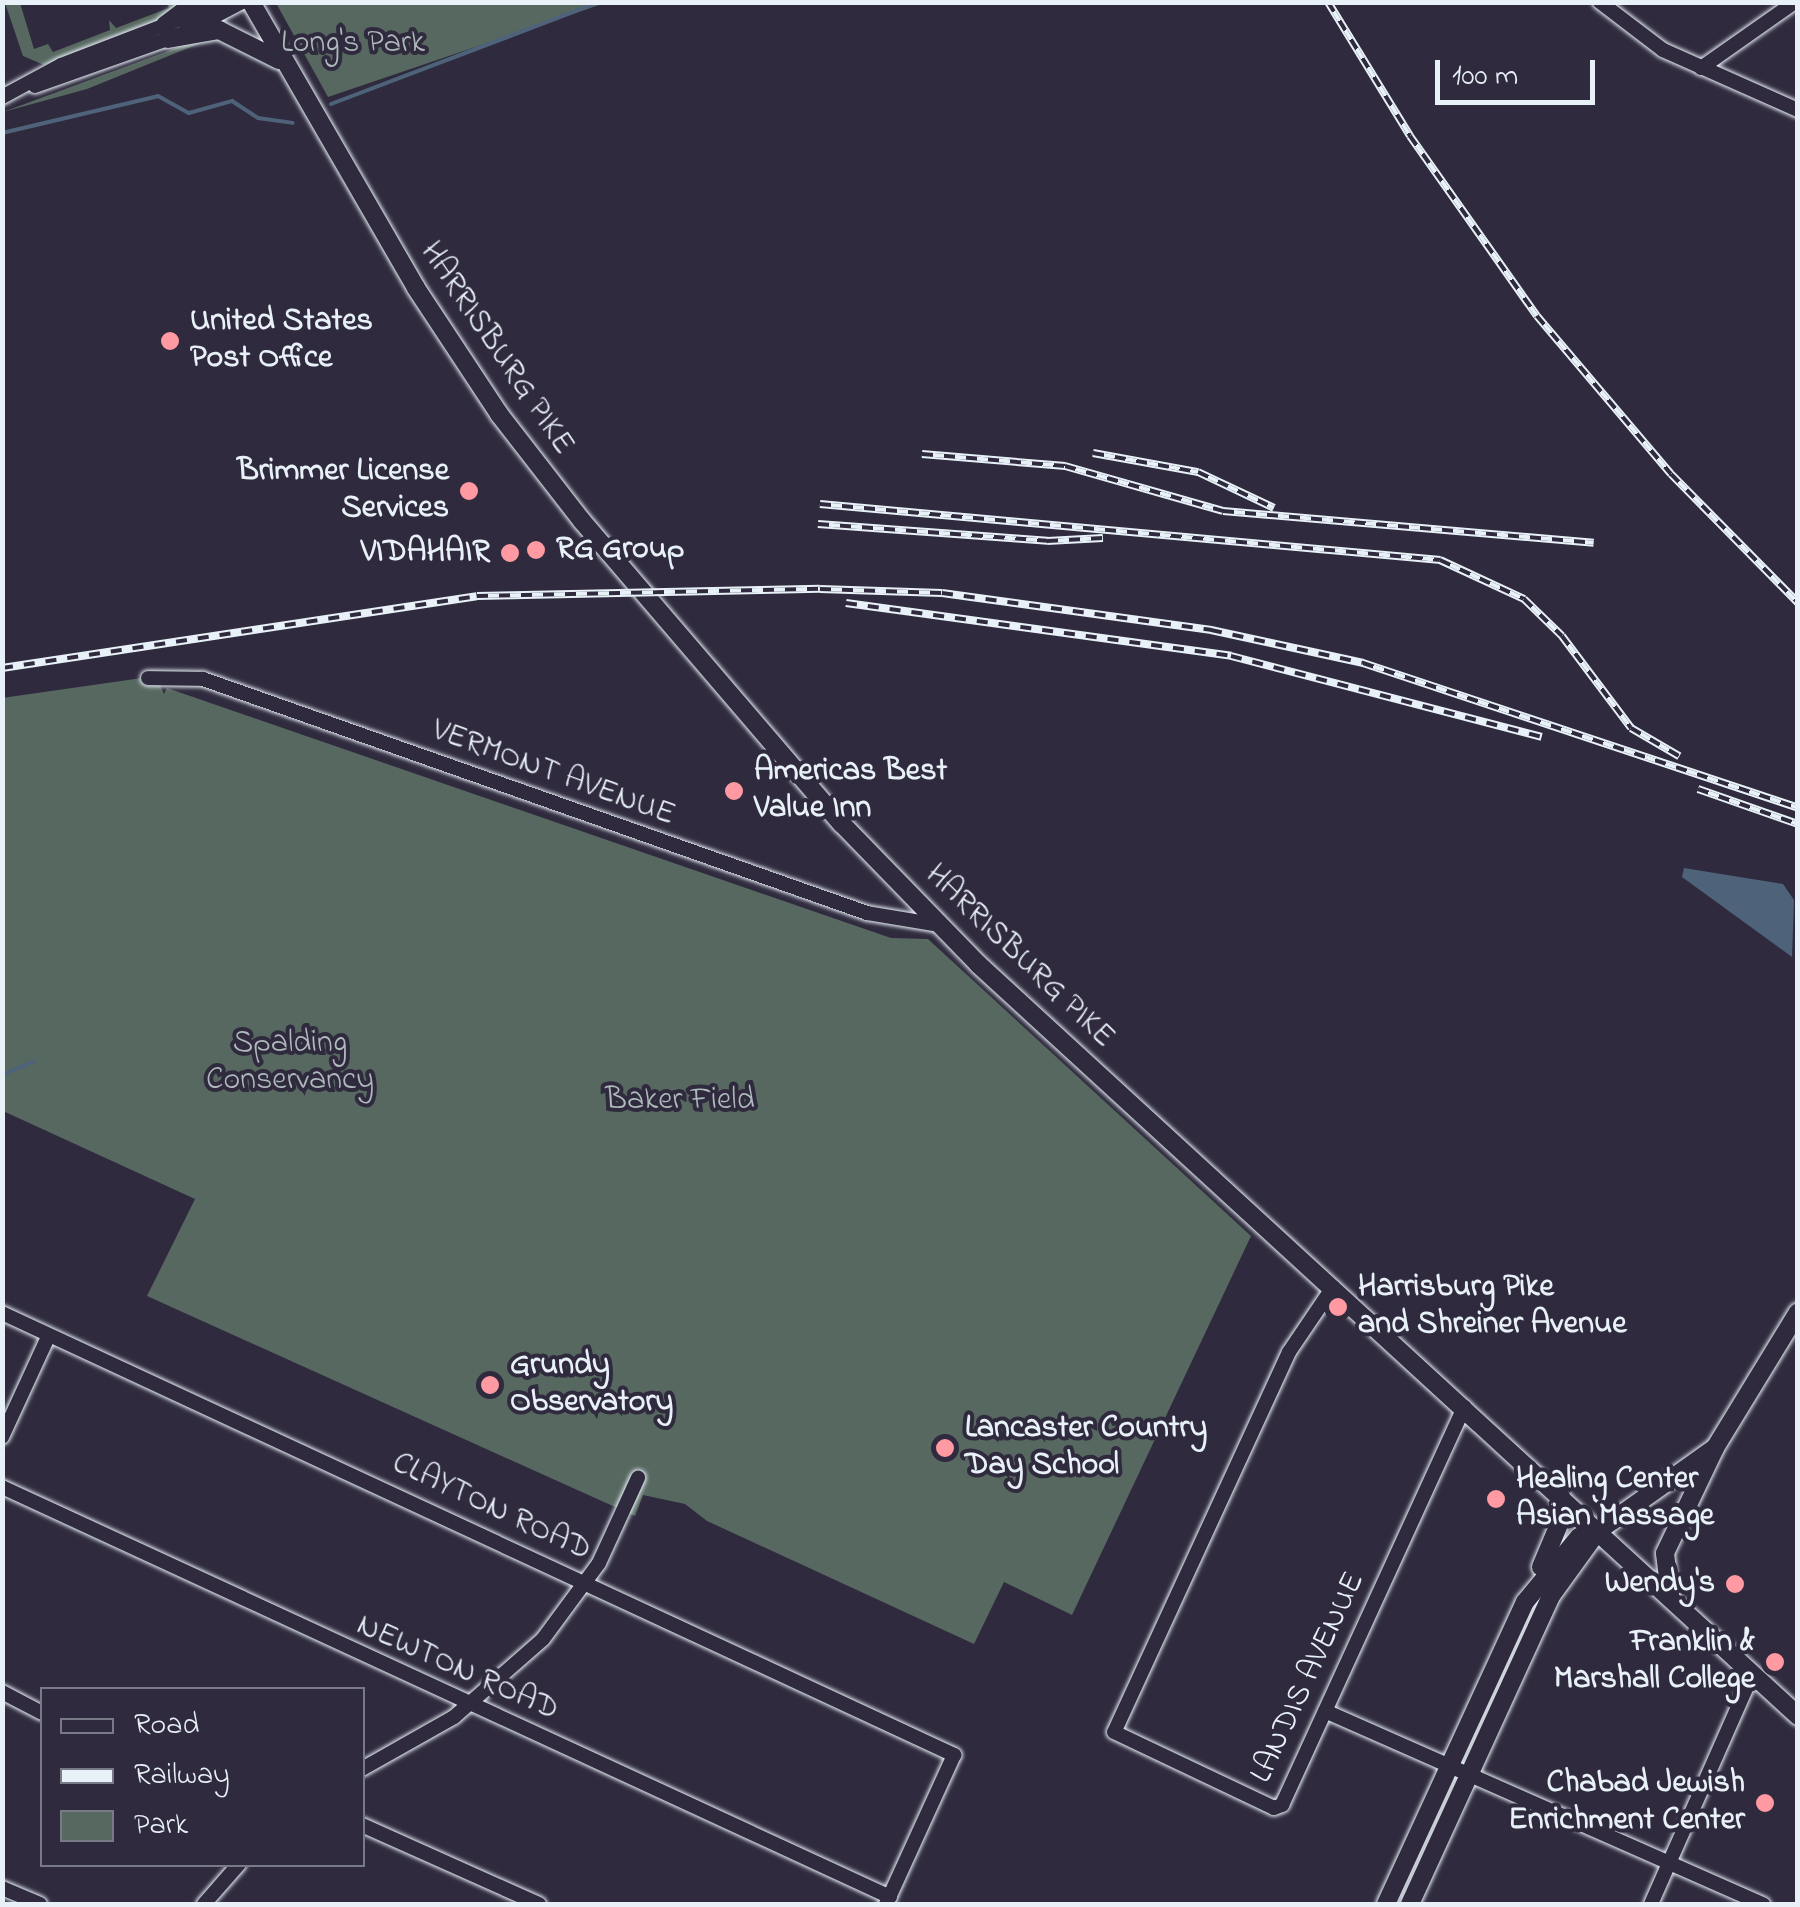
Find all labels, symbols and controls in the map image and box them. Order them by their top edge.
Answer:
park label: Long's Park [281,25,425,63]
scale bar [1440,40,1600,102]
text: 100 m [1452,55,1518,99]
street label: HARRISBURG PIKE [411,235,581,463]
place label: United States Post Office [190,304,373,379]
marker: United States Post Office [159,330,181,352]
place label: Brimmer License Services [237,454,449,529]
marker: Brimmer License Services [458,480,480,502]
place label: RG Group [556,531,684,569]
place label: VIDAHAIR [361,534,490,572]
marker: RG Group [525,539,547,561]
marker: VIDAHAIR [499,542,521,564]
street label: VERMONT AVENUE [426,712,680,836]
place label: Americas Best Value Inn [754,754,947,829]
marker: Americas Best Value Inn [723,780,745,802]
street label: HARRISBURG PIKE [916,857,1122,1057]
park label: Spalding Conservancy [206,1026,374,1101]
park label: Baker Field [605,1082,755,1120]
place label: Harrisburg Pike and Shreiner Avenue [1358,1270,1627,1345]
marker: Harrisburg Pike and Shreiner Avenue [1327,1296,1349,1318]
place label: Grundy Observatory [510,1348,673,1423]
marker: Grundy Observatory [479,1374,501,1396]
place label: Lancaster Country Day School [965,1411,1207,1486]
marker: Lancaster Country Day School [934,1437,956,1459]
street label: CLAYTON ROAD [385,1445,597,1571]
place label: Healing Center Asian Massage [1516,1462,1714,1537]
marker: Healing Center Asian Massage [1485,1488,1507,1510]
place label: Wendy's [1605,1565,1715,1603]
street label: LANDIS AVENUE [1243,1567,1375,1789]
marker: Wendy's [1724,1573,1746,1595]
street label: NEWTON ROAD [350,1607,564,1731]
place label: Franklin & Marshall College [1554,1625,1755,1700]
marker: Franklin & Marshall College [1764,1651,1786,1673]
legend [40,1687,365,1867]
text: Road [134,1704,199,1748]
text: Railway [134,1754,230,1798]
place label: Chabad Jewish Enrichment Center [1508,1766,1745,1841]
marker: Chabad Jewish Enrichment Center [1754,1792,1776,1814]
text: Park [134,1804,188,1848]

